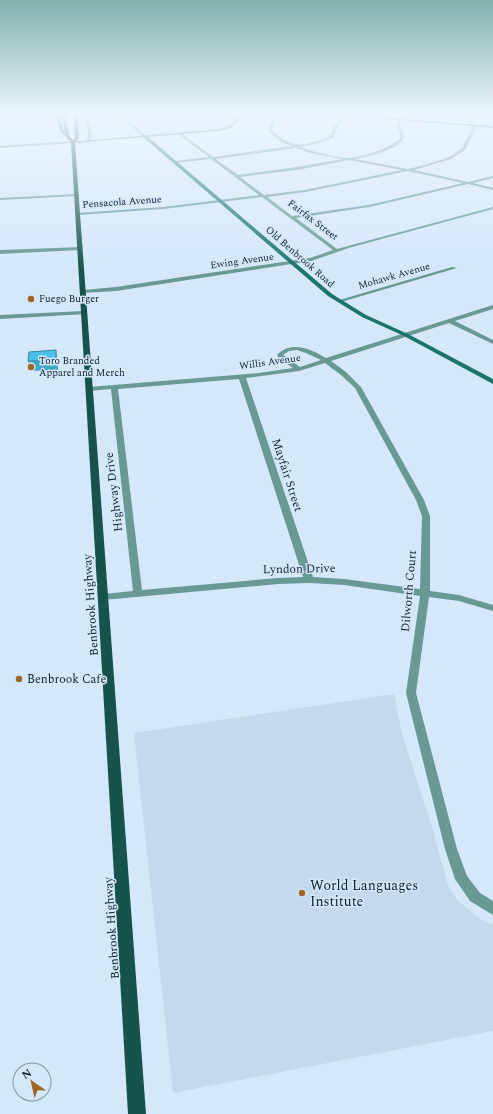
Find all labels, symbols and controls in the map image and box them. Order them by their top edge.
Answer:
street label: Pensacola Avenue [82,191,162,213]
street label: Fairfax Street [284,196,342,245]
street label: Old Benbrook Road [262,222,339,292]
street label: Ewing Avenue [209,249,275,273]
street label: Mohawk Avenue [356,258,432,294]
place label: Fuego Burger [39,291,99,307]
marker: Fuego Burger [26,294,36,304]
street label: Willis Avenue [238,350,302,374]
place label: Toro Branded Apparel and Merch [39,353,125,381]
marker: Toro Branded Apparel and Merch [26,362,36,372]
street label: Mayfair Street [266,436,308,514]
street label: Highway Drive [100,451,128,533]
street label: Dilworth Court [396,549,422,633]
street label: Benbrook Highway [78,552,104,657]
street label: Lyndon Drive [262,559,336,579]
place label: Benbrook Cafe [27,670,106,689]
marker: Benbrook Cafe [14,674,24,684]
street label: Benbrook Highway [99,875,125,980]
place label: World Languages Institute [310,875,418,912]
marker: World Languages Institute [297,888,307,898]
north arrow [12,1062,52,1102]
text: N [18,1065,35,1084]

